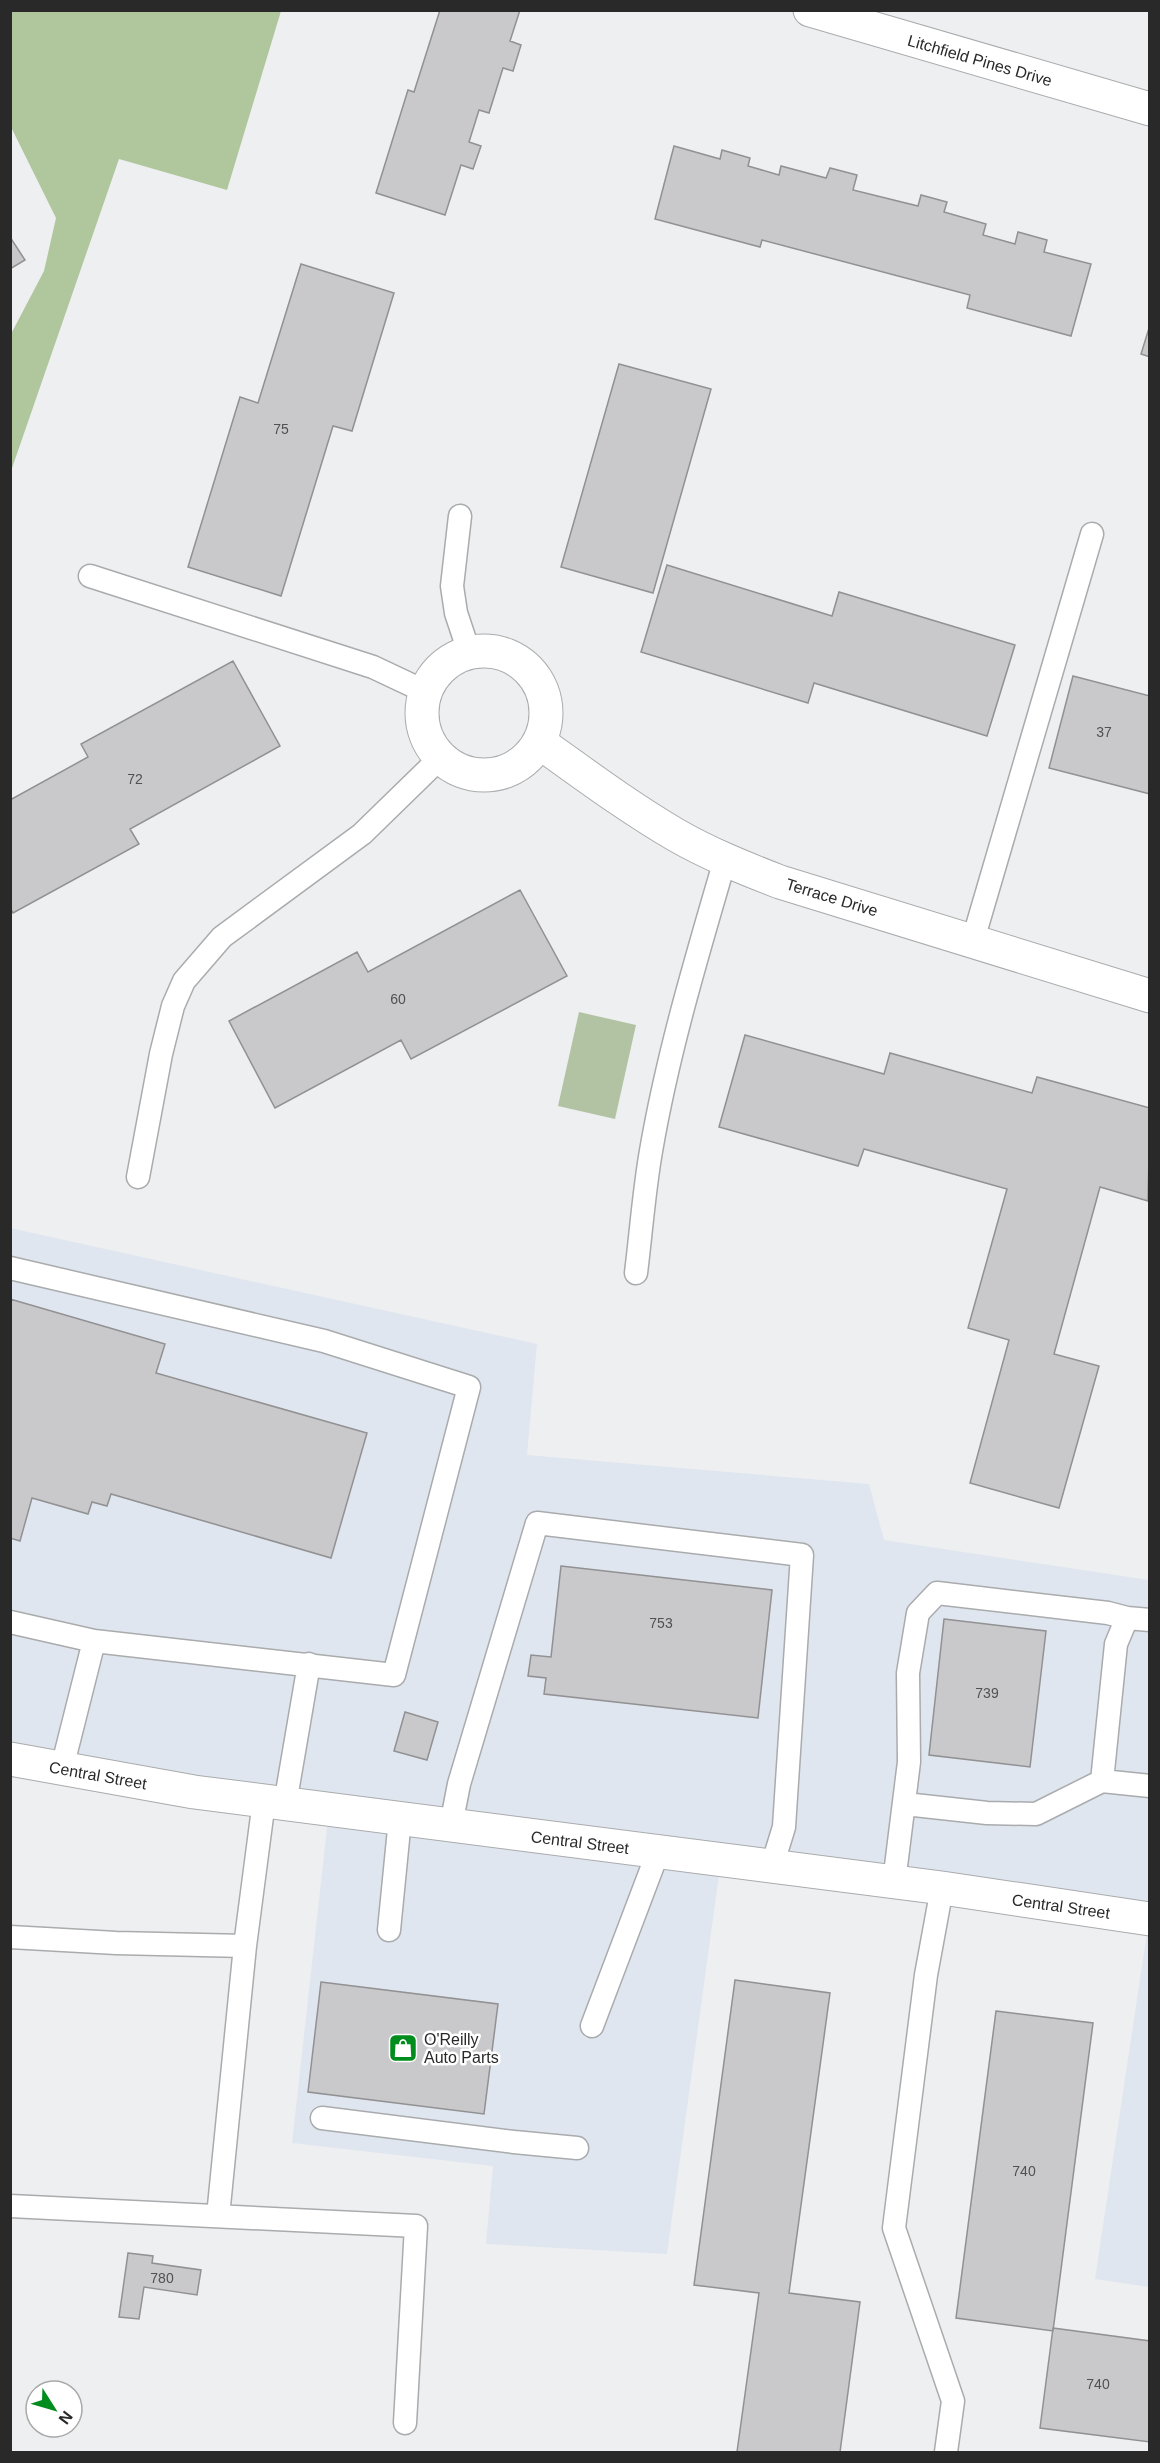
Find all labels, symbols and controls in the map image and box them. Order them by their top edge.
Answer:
street label: Litchfield Pines Drive [906,32,1054,89]
house number: 75 [273,421,289,437]
house number: 37 [1096,724,1112,740]
house number: 72 [127,771,143,787]
street label: Terrace Drive [784,875,880,920]
house number: 60 [390,991,406,1007]
house number: 753 [649,1615,673,1631]
house number: 739 [975,1685,999,1701]
street label: Central Street [48,1759,149,1793]
street label: Central Street [530,1828,631,1857]
street label: Central Street [1011,1891,1112,1922]
place label: O'Reilly Auto Parts [424,2031,499,2066]
shop icon: O'Reilly Auto Parts [387,2032,419,2064]
house number: 740 [1012,2163,1036,2179]
house number: 780 [150,2270,174,2286]
house number: 740 [1086,2376,1110,2392]
north arrow [24,2379,84,2439]
text: N [55,2408,76,2427]

